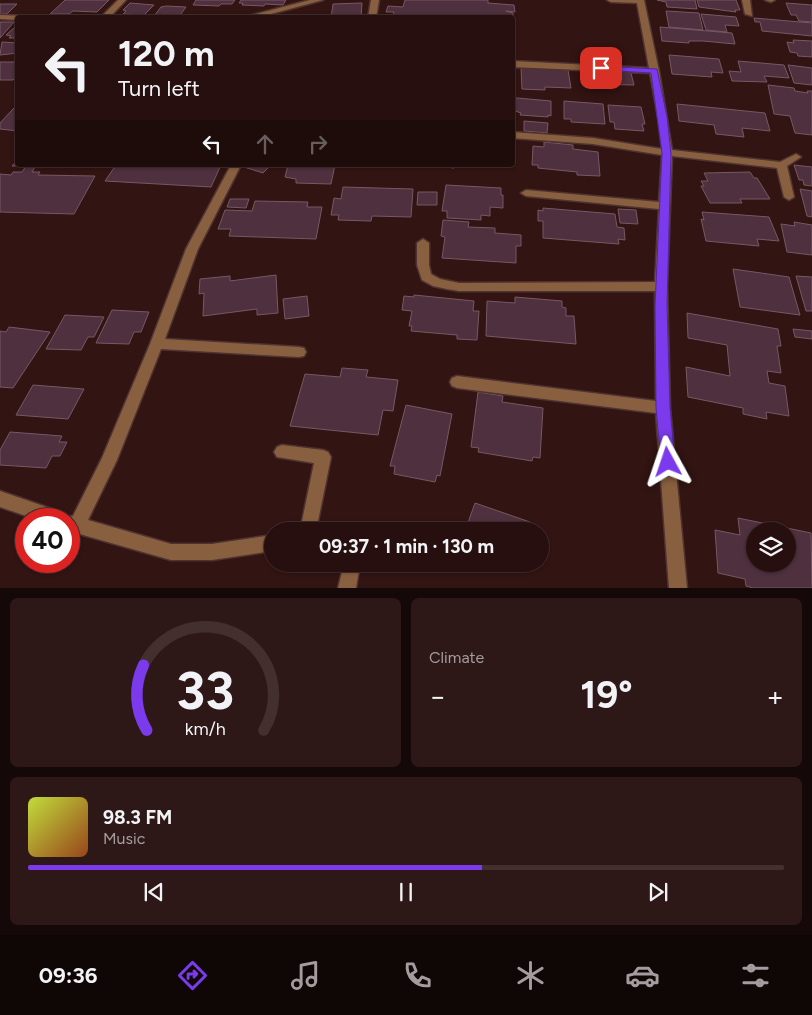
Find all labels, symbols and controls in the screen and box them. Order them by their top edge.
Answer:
text: 120 m [118,33,215,75]
icon: left [35,35,100,100]
pin [580,47,622,89]
icon: arrive [587,54,615,82]
text: Turn left [118,75,200,102]
icon: left [198,130,226,158]
icon: ahead [251,130,279,158]
icon: right [304,130,332,158]
position arrow [641,435,693,487]
speed limit sign: 40 [15,508,80,573]
map controls [746,522,796,572]
button: layers [746,522,796,572]
text: 09:37 · 1 min · 130 m [319,535,494,558]
text: Climate [429,648,484,667]
text: 33 [177,660,234,722]
text: 19° [580,672,633,718]
text: − [429,679,446,713]
text: + [767,679,784,713]
text: km/h [185,718,226,739]
text: 98.3 FM [103,806,172,829]
text: Music [103,829,145,848]
icon: previous [140,878,168,906]
icon: pause [392,878,420,906]
icon: next [644,878,672,906]
icon: directions [175,958,210,993]
icon: music [288,958,323,993]
icon: phone [400,958,435,993]
icon: climate [513,958,548,993]
icon: car [625,958,660,993]
icon: filters [738,958,773,993]
text: 09:36 [39,962,97,989]

